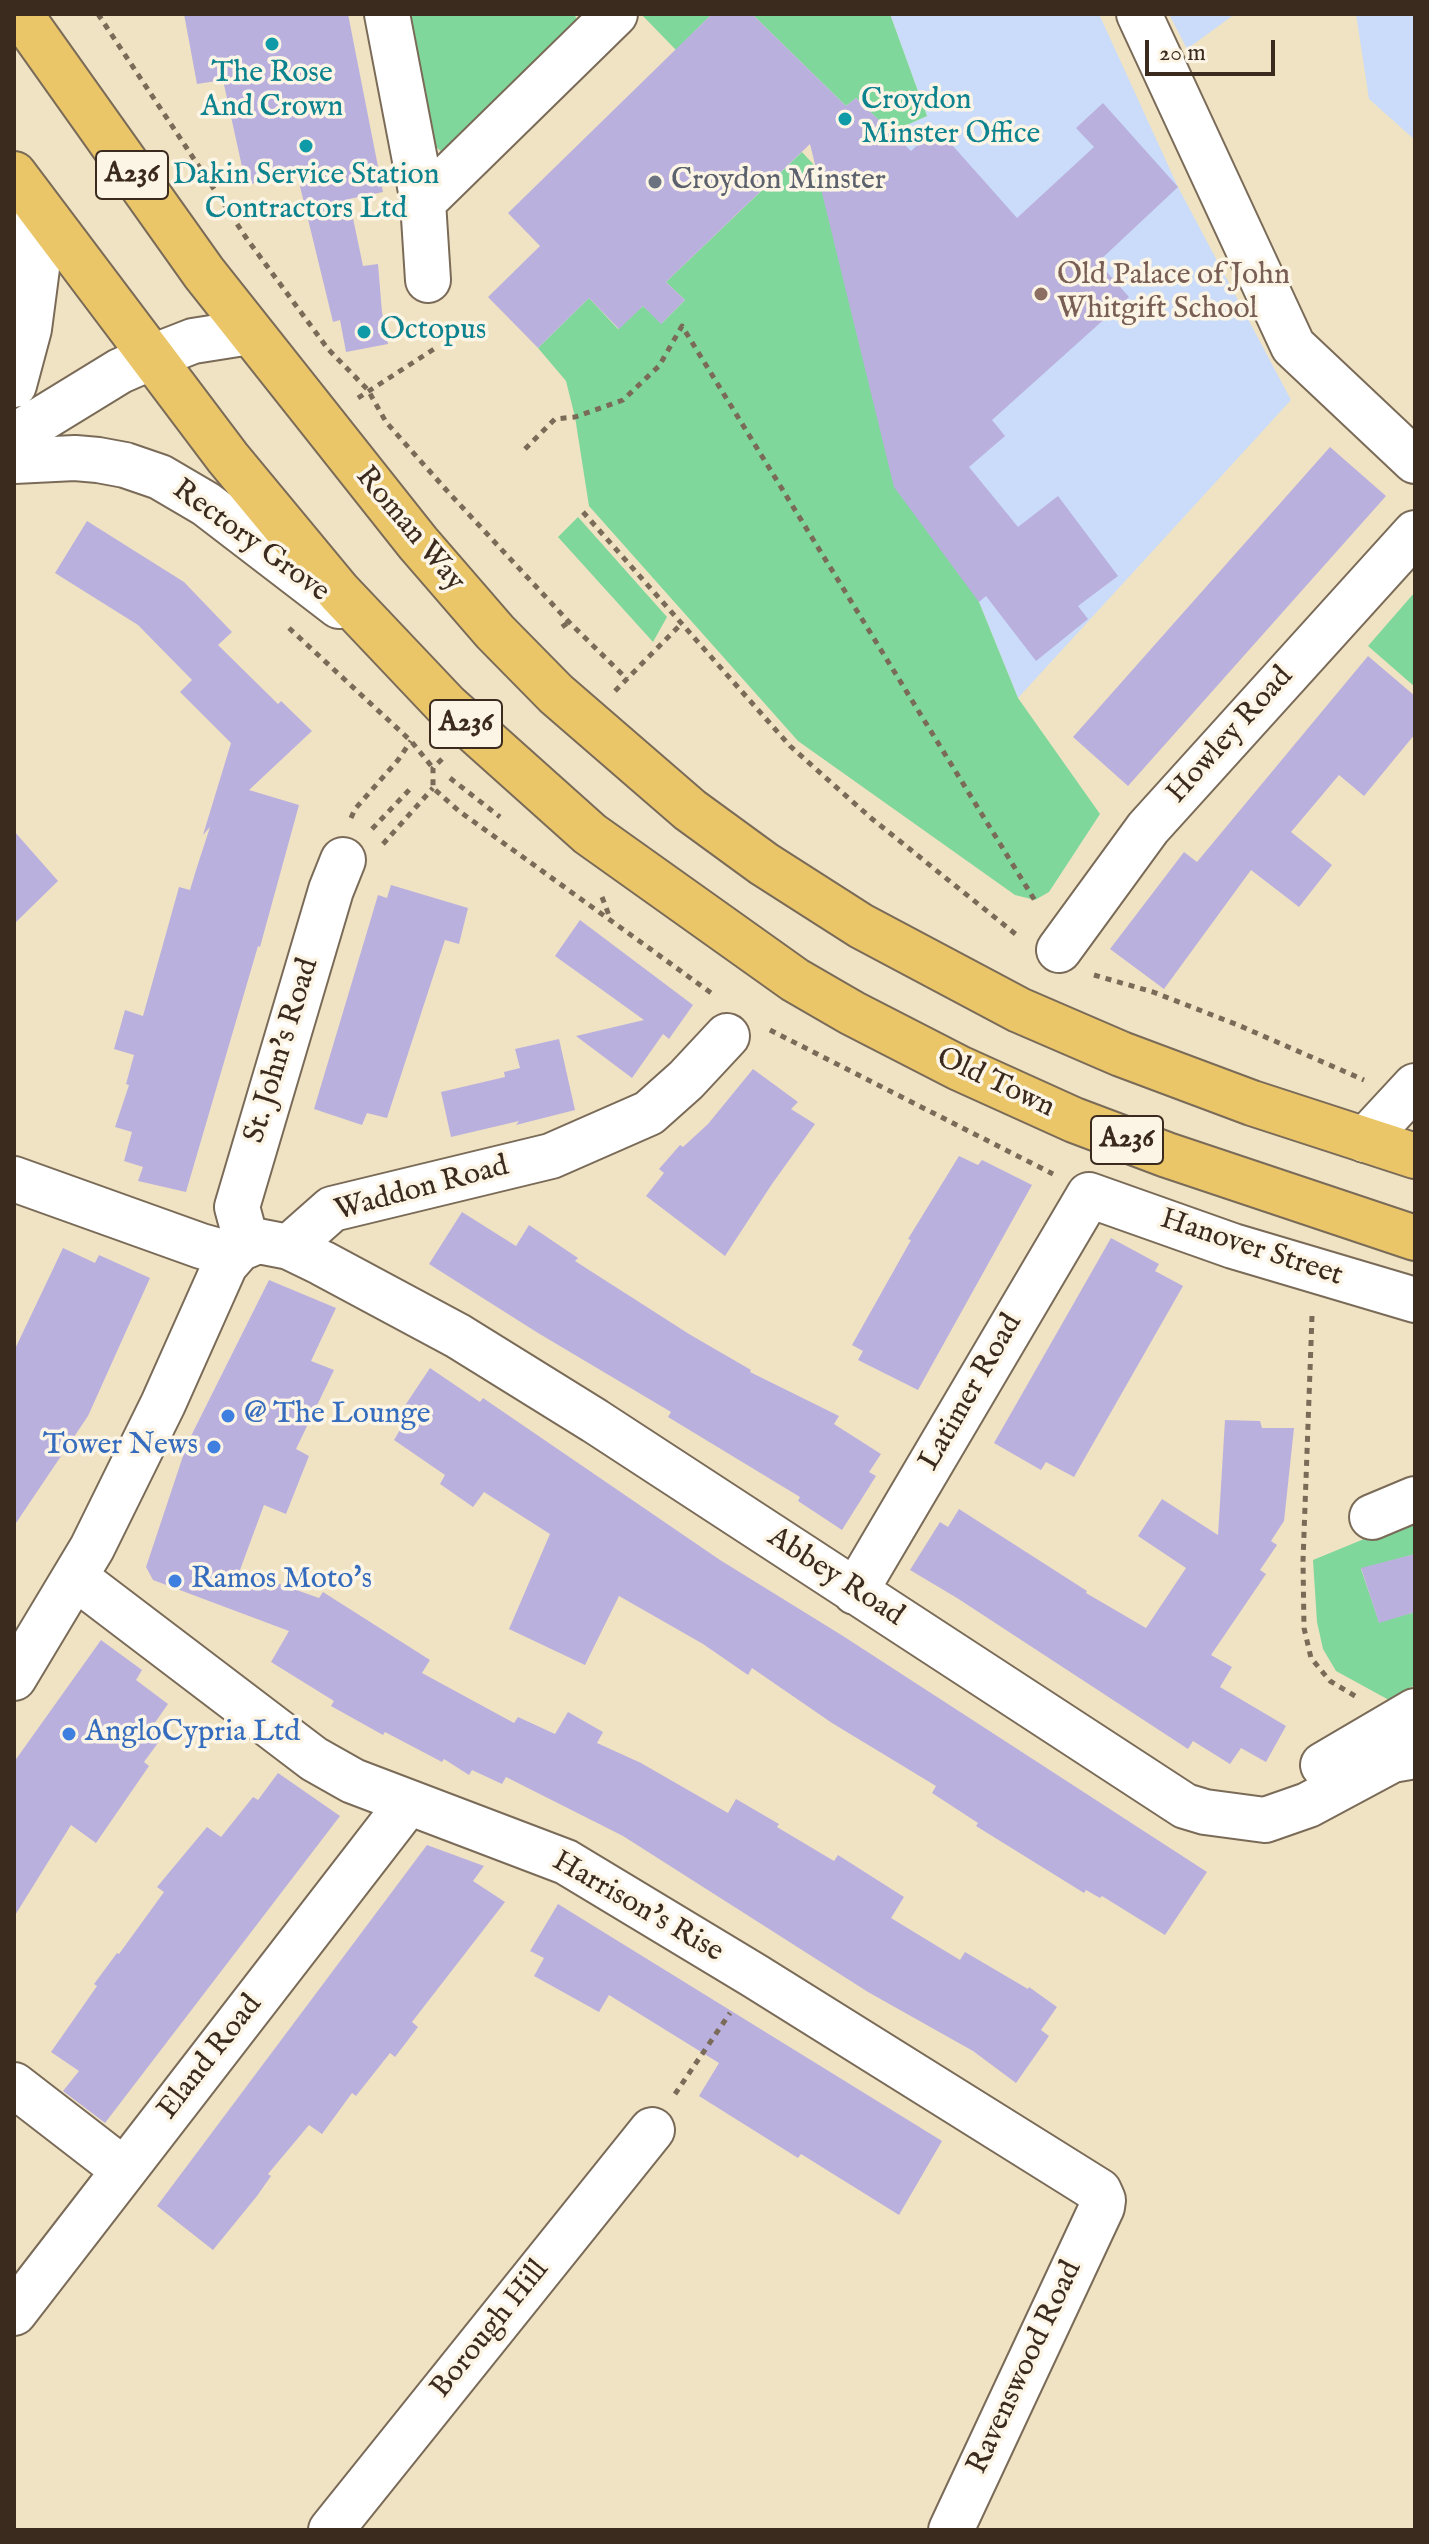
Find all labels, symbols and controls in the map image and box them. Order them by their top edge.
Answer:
scale bar [1149,24,1279,74]
marker: The Rose And Crown [263,35,281,53]
text: 20 m [1159,38,1206,69]
place label: The Rose And Crown [201,57,343,128]
place label: Croydon Minster Office [861,84,1040,154]
marker: Croydon Minster Office [836,110,854,128]
marker: Dakin Service Station Contractors Ltd [297,137,315,155]
road number: A236 [96,151,168,199]
place label: Dakin Service Station Contractors Ltd [172,159,440,230]
place label: Croydon Minster [671,164,886,200]
marker: Croydon Minster [646,173,664,191]
place label: Old Palace of John Whitgift School [1057,259,1290,330]
marker: Old Palace of John Whitgift School [1032,285,1050,303]
place label: Octopus [380,314,486,350]
marker: Octopus [355,323,373,341]
street label: Roman Way [346,460,472,600]
street label: Rectory Grove [164,473,336,611]
street label: Howley Road [1160,660,1302,812]
road number: A236 [430,700,502,748]
street label: St. John's Road [238,954,328,1148]
street label: Old Town [930,1041,1060,1127]
road number: A236 [1091,1116,1163,1164]
street label: Waddon Road [331,1150,513,1230]
street label: Hanover Street [1155,1203,1347,1295]
street label: Latimer Road [913,1308,1031,1478]
place label: @ The Lounge [244,1398,431,1434]
marker: @ The Lounge [219,1407,237,1425]
place label: Tower News [43,1429,198,1465]
marker: Tower News [205,1438,223,1456]
street label: Abbey Road [760,1521,910,1635]
place label: Ramos Moto's [191,1563,372,1599]
marker: Ramos Moto's [166,1572,184,1590]
place label: AngloCypria Ltd [85,1716,300,1752]
marker: AngloCypria Ltd [60,1725,78,1743]
street label: Harrison's Rise [545,1845,729,1971]
street label: Eland Road [151,1988,271,2128]
street label: Borough Hill [424,2254,558,2406]
street label: Ravenswood Road [961,2256,1091,2480]

